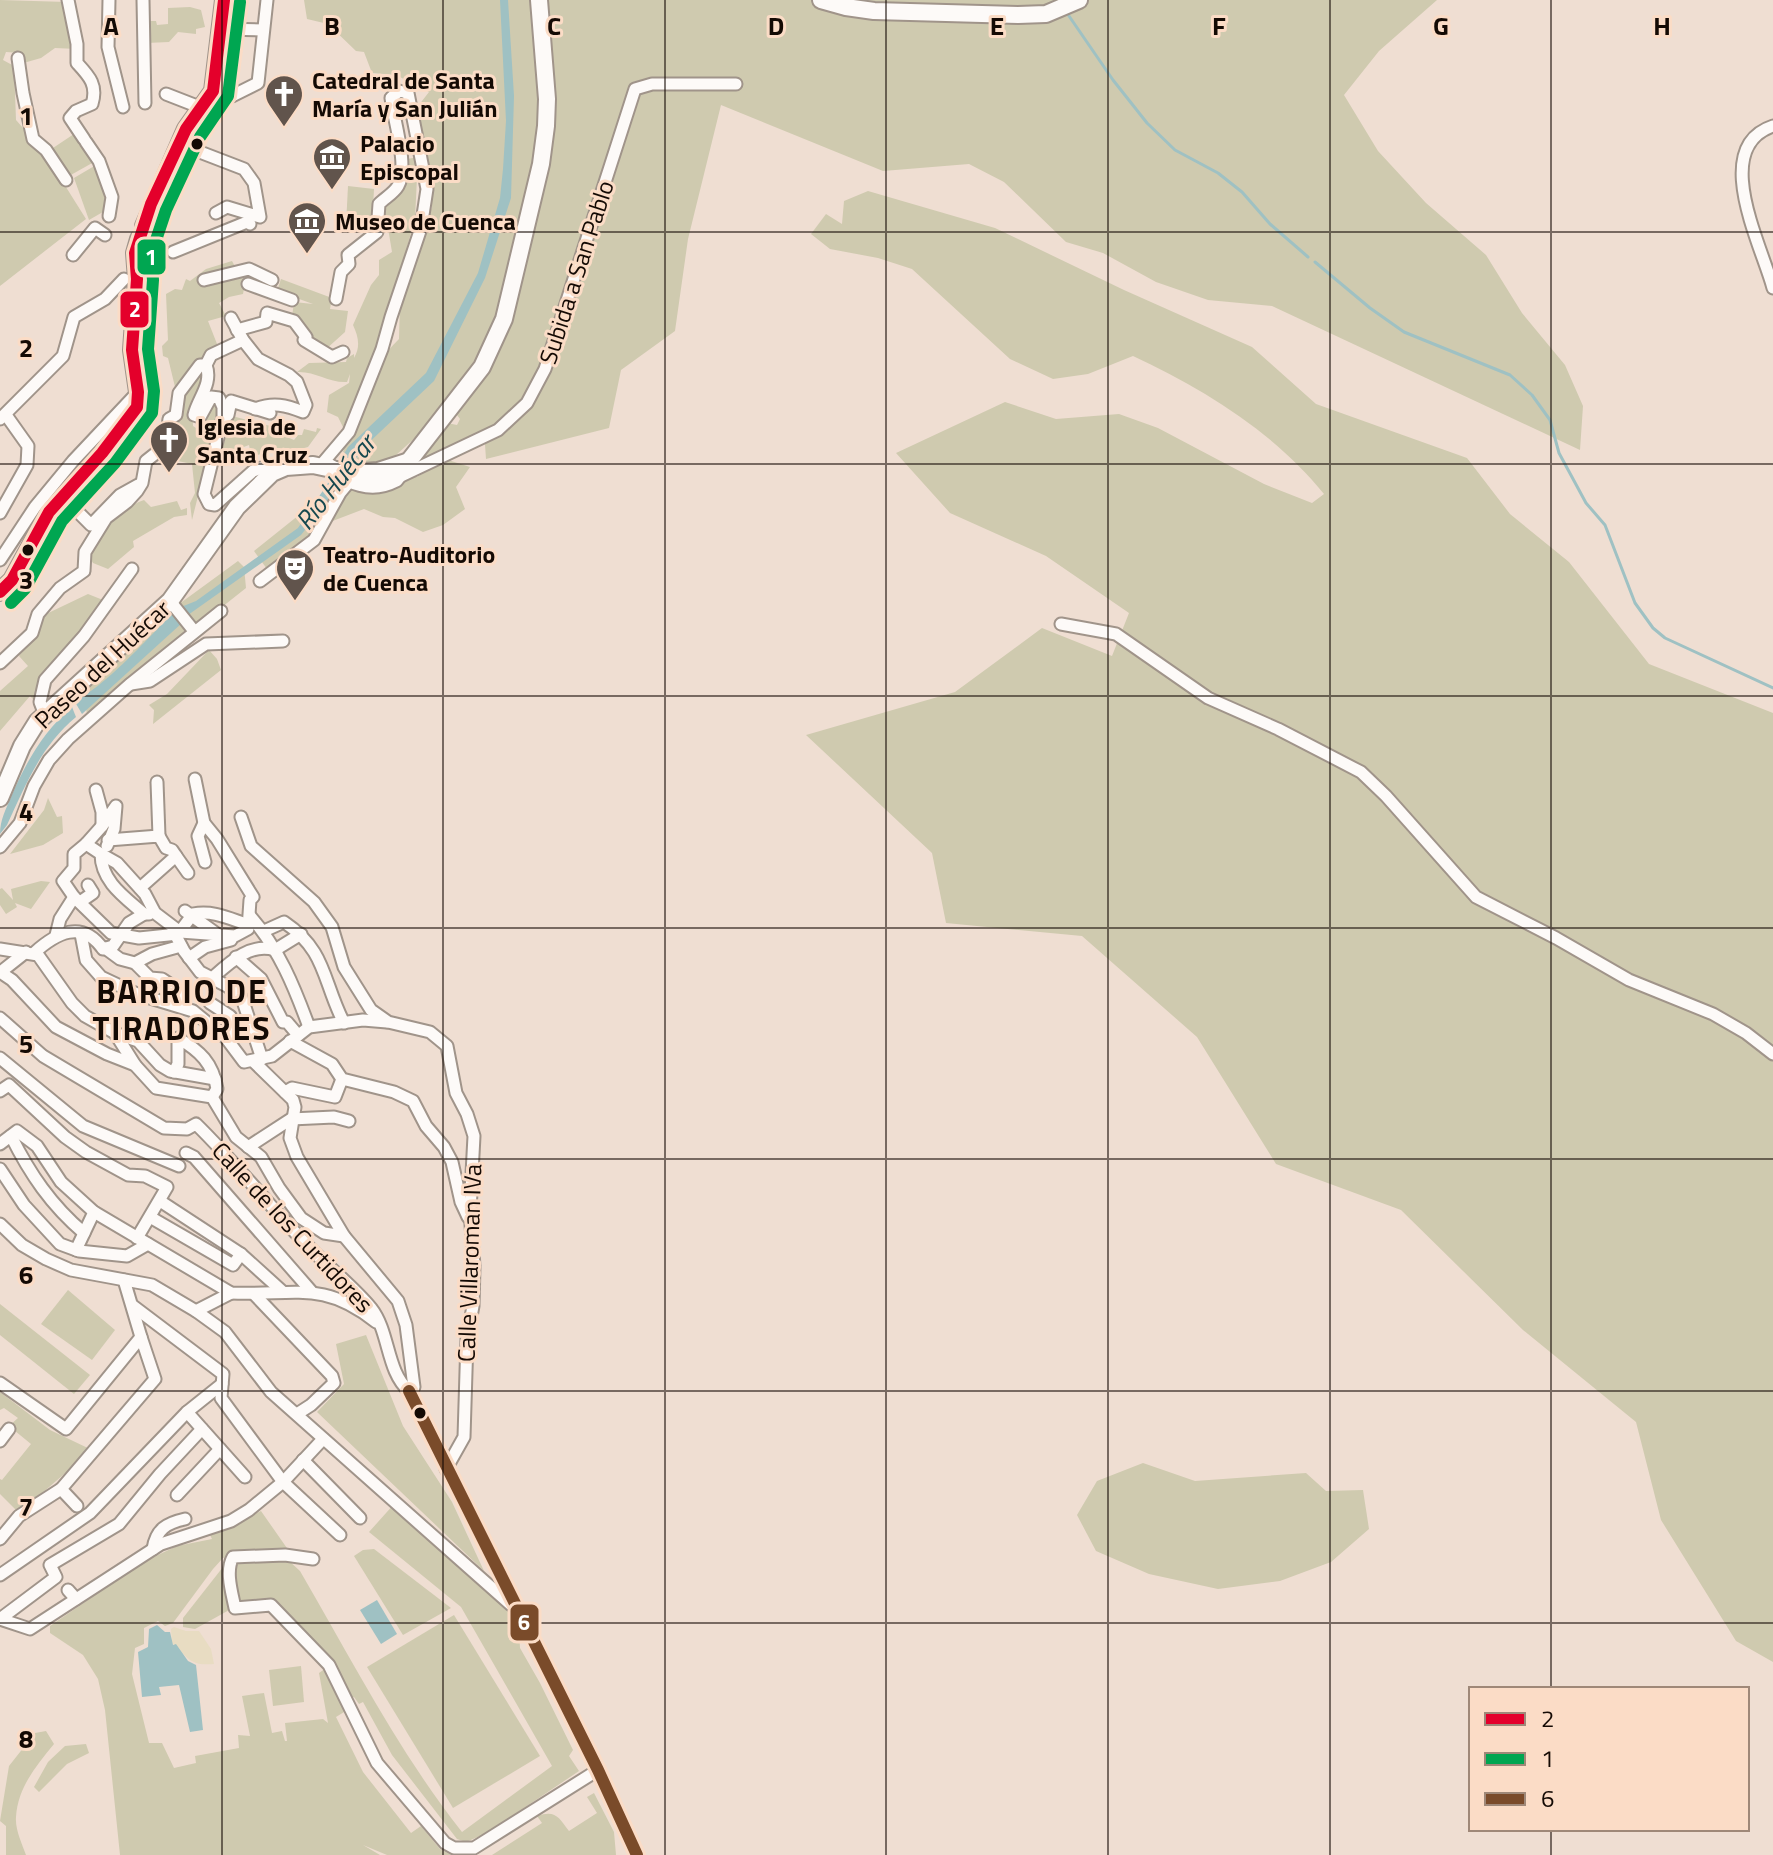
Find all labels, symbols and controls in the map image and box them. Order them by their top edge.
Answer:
text: A [103,6,119,45]
text: B [324,6,340,45]
text: C [547,6,561,45]
text: D [768,6,784,45]
text: E [990,6,1004,45]
text: F [1212,6,1226,45]
text: G [1433,6,1449,45]
text: H [1653,6,1671,45]
place label: Catedral de Santa María y San Julián [312,62,497,126]
church icon: Catedral de Santa María y San Julián [263,73,305,128]
text: 1 [19,96,33,135]
place label: Palacio Episcopal [360,125,459,189]
unlabelled marker [189,136,205,152]
museum icon: Palacio Episcopal [311,136,353,191]
street label: Subida a San Pablo [529,176,623,368]
museum icon: Museo de Cuenca [286,200,328,255]
place label: Museo de Cuenca [335,203,516,239]
line badge: 1 [136,238,167,276]
text: 1 [145,240,157,274]
line badge: 2 [119,290,150,329]
text: 2 [129,292,141,326]
text: 2 [19,328,33,367]
place label: Iglesia de Santa Cruz [197,408,308,472]
church icon: Iglesia de Santa Cruz [148,419,190,474]
water label: Río Huécar [285,424,386,538]
place label: Teatro-Auditorio de Cuenca [323,536,495,600]
unlabelled marker [20,542,36,558]
theatre icon: Teatro-Auditorio de Cuenca [274,547,316,602]
text: 3 [19,560,33,599]
street label: Paseo del Huécar [26,591,178,737]
text: 4 [19,792,33,831]
district label: BARRIO DE TIRADORES [92,967,272,1052]
text: 5 [19,1024,33,1063]
street label: Calle de los Curtidores [204,1133,382,1321]
street label: Calle Villaroman IVa [448,1163,490,1363]
text: 6 [19,1255,33,1294]
unlabelled marker [412,1405,428,1421]
text: 7 [19,1487,33,1526]
line badge: 6 [509,1603,540,1642]
text: 6 [518,1605,530,1639]
legend [1469,1687,1749,1831]
text: 2 [1541,1700,1554,1736]
text: 8 [19,1719,33,1758]
text: 1 [1541,1740,1554,1776]
text: 6 [1541,1780,1554,1816]

